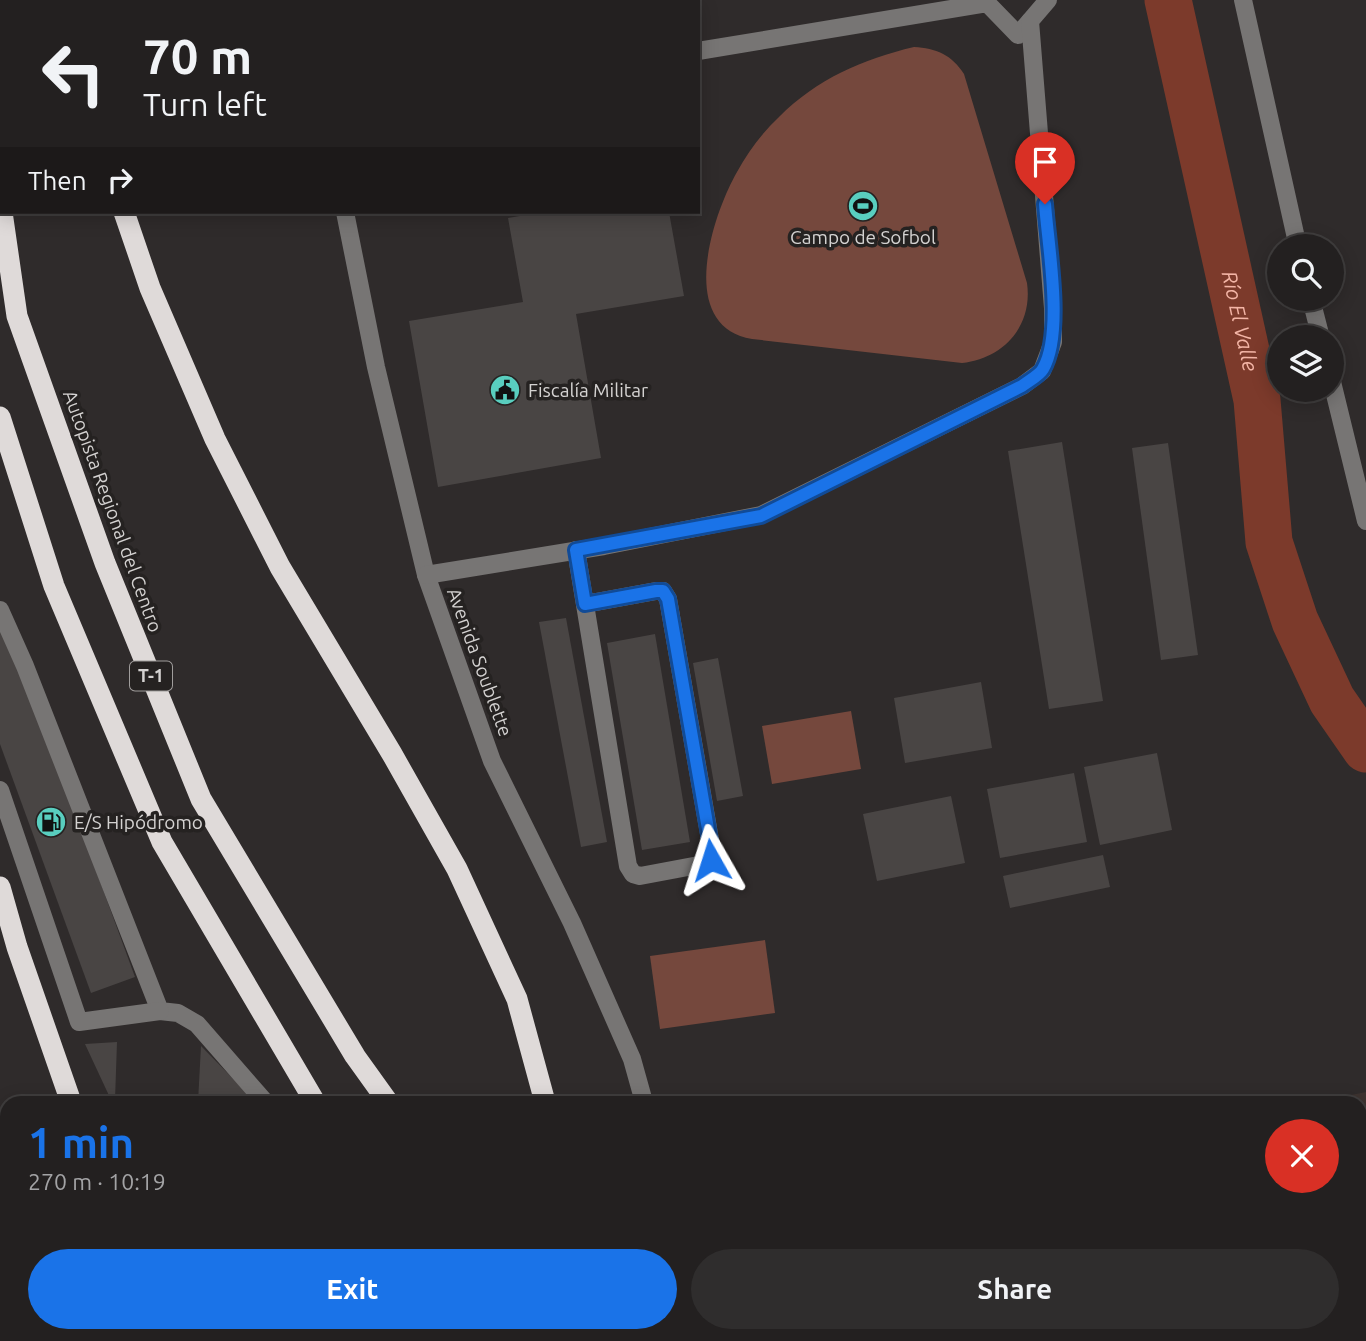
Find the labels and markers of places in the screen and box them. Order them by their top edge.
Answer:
pin [1015,132,1075,204]
sports icon: Campo de Sofbol [846,189,880,223]
place label: Campo de Sofbol [790,226,936,248]
public building icon: Fiscalía Militar [488,373,522,407]
place label: Fiscalía Militar [528,379,648,401]
fuel station icon: E/S Hipódromo [34,805,68,839]
place label: E/S Hipódromo [74,811,203,833]

